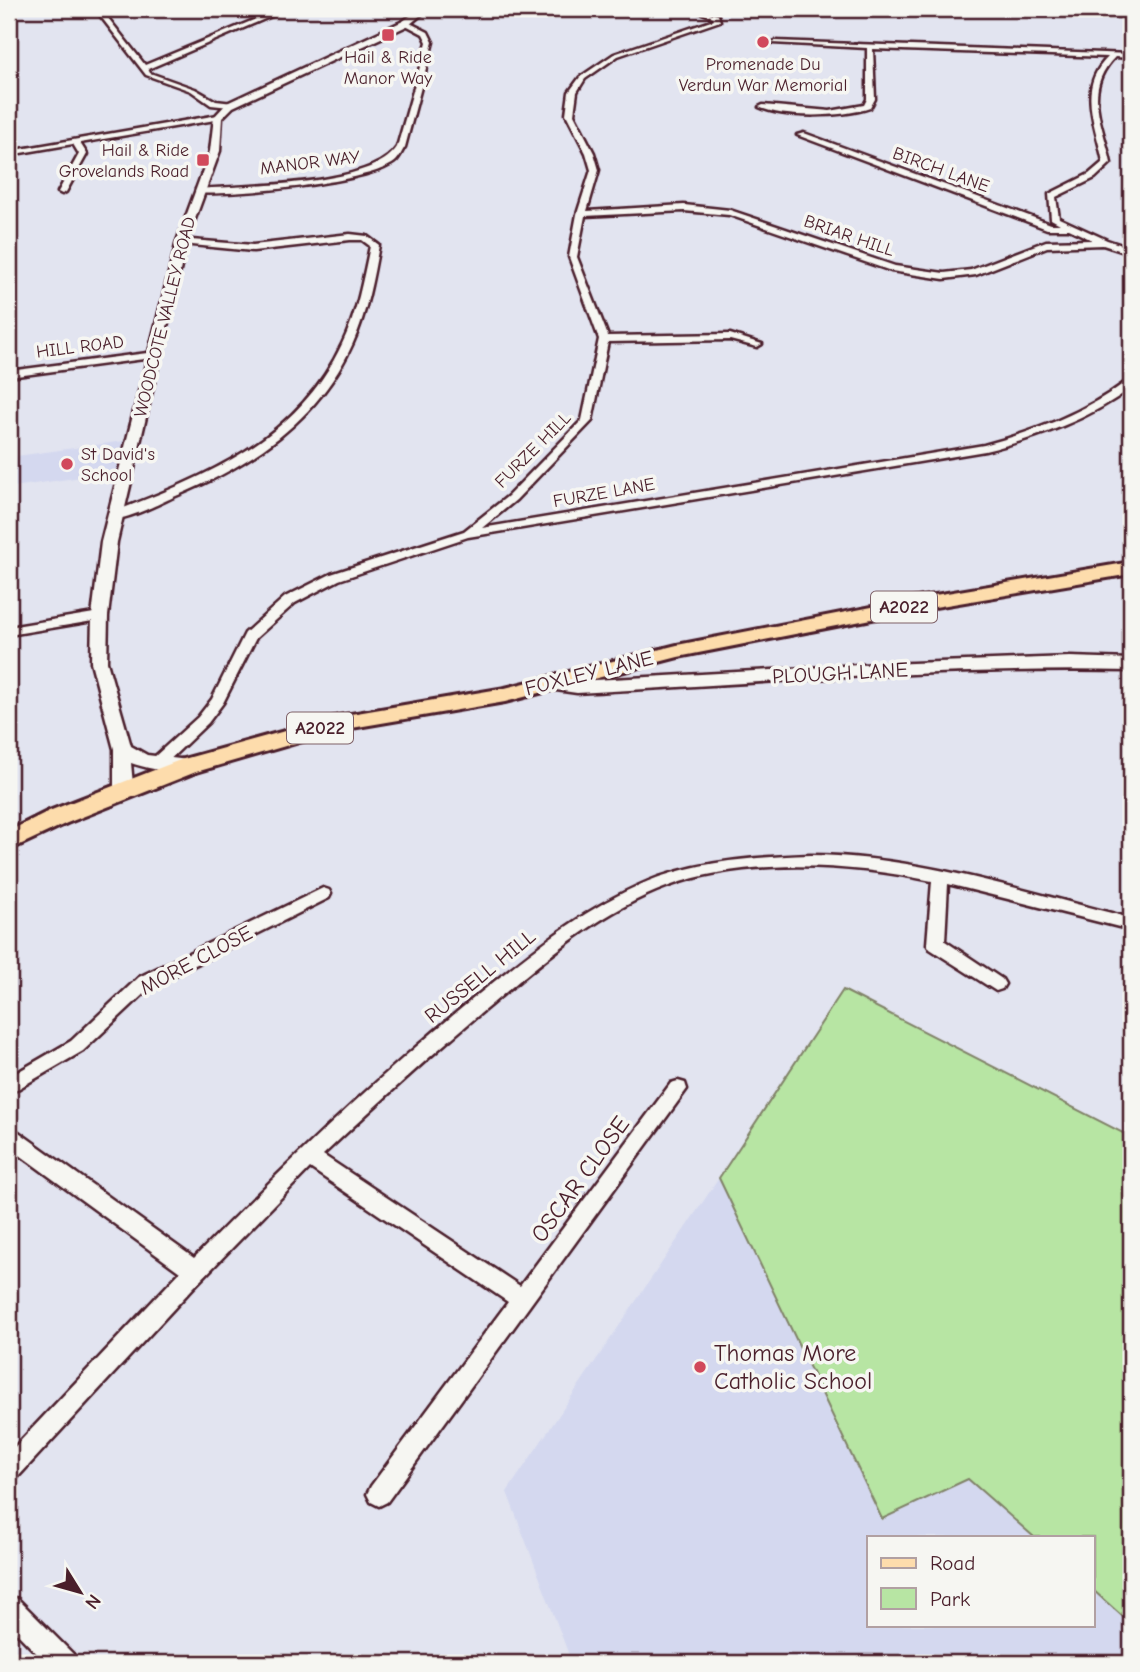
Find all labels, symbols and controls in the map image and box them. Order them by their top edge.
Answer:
marker: Hail & Ride Manor Way [380,27,396,43]
marker: Promenade Du Verdun War Memorial [755,34,771,50]
place label: Hail & Ride Manor Way [344,47,433,89]
place label: Promenade Du Verdun War Memorial [679,54,847,96]
place label: Hail & Ride Grovelands Road [59,140,189,182]
street label: BIRCH LANE [890,143,992,197]
street label: MANOR WAY [259,146,361,180]
marker: Hail & Ride Grovelands Road [195,152,211,168]
street label: BRIAR HILL [801,211,897,261]
street label: WOODCOTE VALLEY ROAD [130,215,200,419]
street label: HILL ROAD [35,331,125,363]
street label: FURZE HILL [491,408,575,492]
place label: St David's School [81,444,155,486]
marker: St David's School [59,456,75,472]
street label: FURZE LANE [551,474,657,512]
road number: A2022 [871,592,937,622]
street label: FOXLEY LANE [522,645,656,701]
street label: PLOUGH LANE [771,657,909,689]
road number: A2022 [287,712,353,744]
street label: MORE CLOSE [136,920,256,1000]
street label: RUSSELL HILL [420,924,541,1028]
street label: OSCAR CLOSE [525,1111,635,1247]
place label: Thomas More Catholic School [714,1339,872,1395]
marker: Thomas More Catholic School [692,1359,708,1375]
legend [867,1536,1094,1626]
text: Road [930,1551,975,1575]
north arrow [46,1556,116,1626]
text: Park [930,1587,970,1611]
text: N [80,1590,105,1613]

